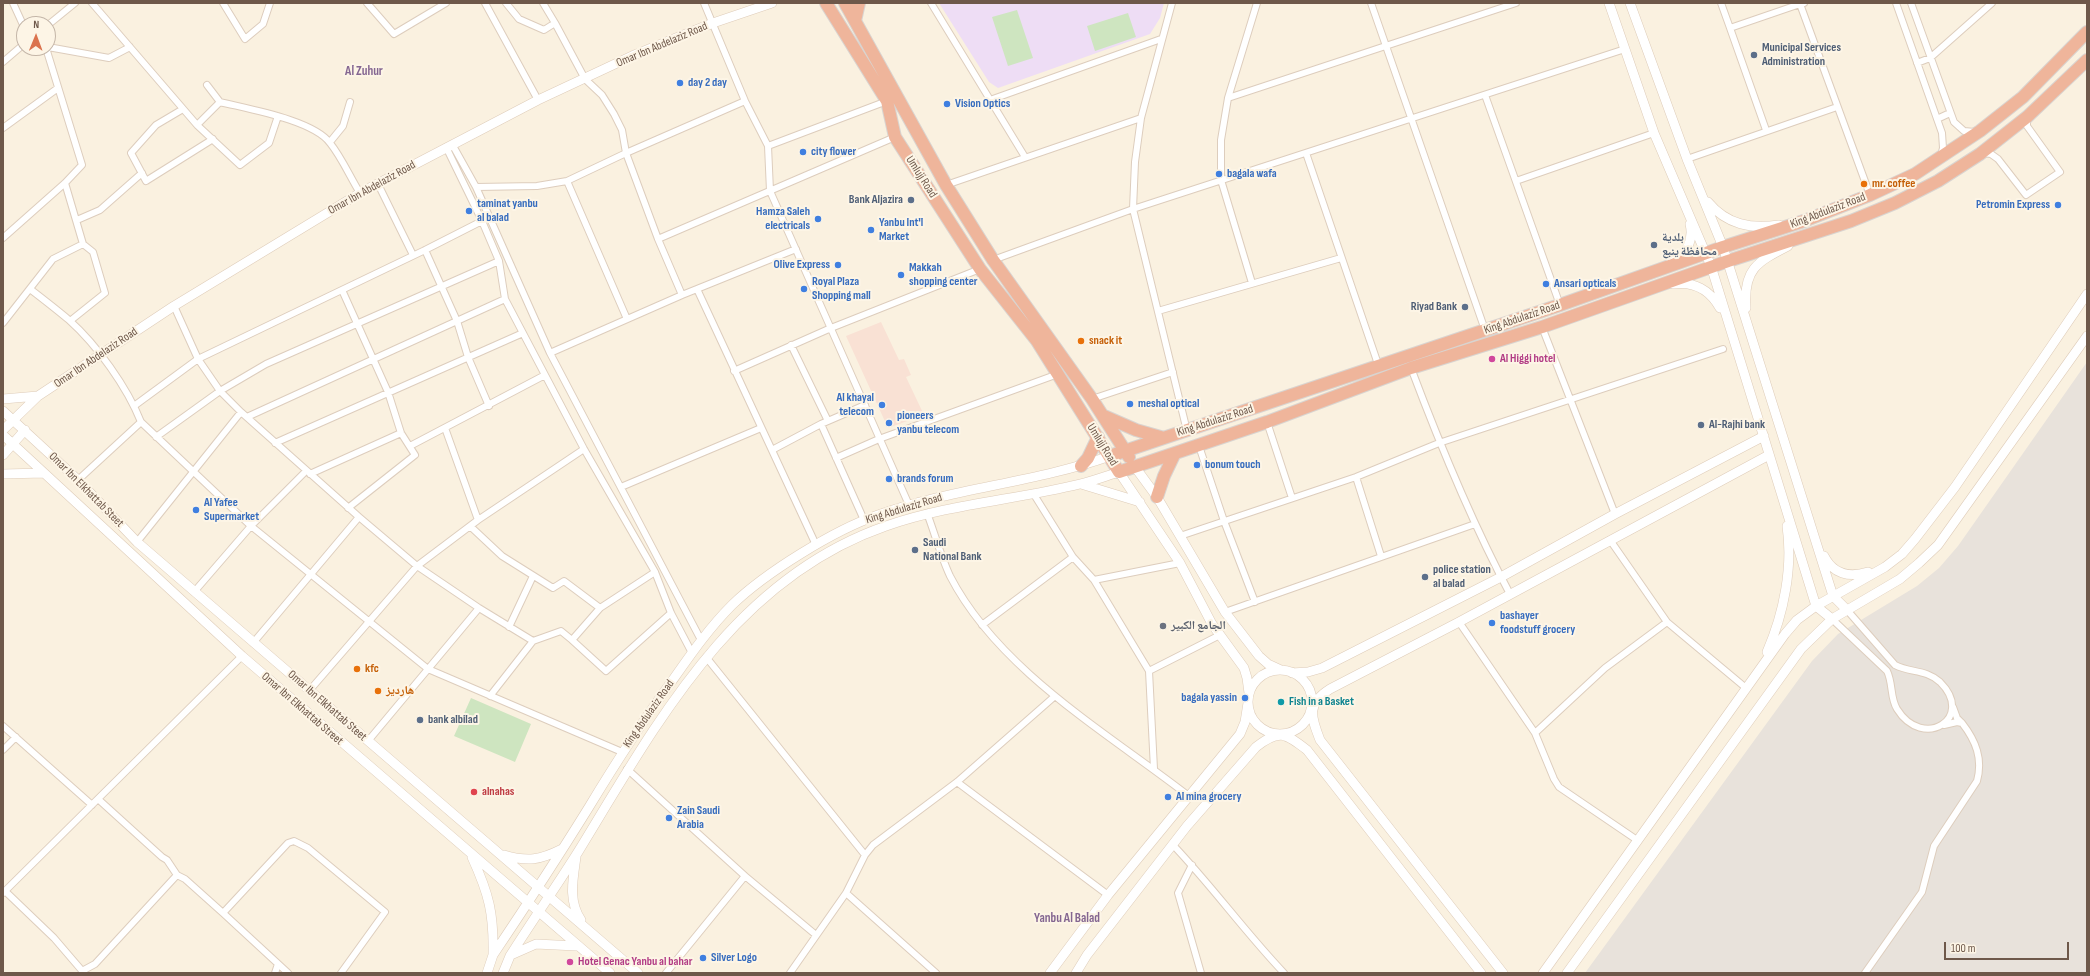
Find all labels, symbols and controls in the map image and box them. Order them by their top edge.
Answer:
north arrow [16,16,56,56]
text: N [33,18,39,31]
street label: Omar Ibn Abdelaziz Road [614,19,710,71]
place label: Municipal Services Administration [1762,41,1841,69]
marker: Municipal Services Administration [1749,50,1759,60]
district label: Al Zuhur [345,64,383,80]
place label: day 2 day [688,76,727,90]
marker: day 2 day [675,78,685,88]
place label: Vision Optics [955,97,1010,111]
marker: Vision Optics [942,99,952,109]
place label: city flower [811,145,856,159]
marker: city flower [798,147,808,157]
street label: Umlujj Road [902,153,940,201]
street label: Omar Ibn Abdelaziz Road [326,158,418,218]
place label: bagala wafa [1227,167,1277,181]
marker: bagala wafa [1214,169,1224,179]
place label: mr. coffee [1872,177,1915,191]
marker: mr. coffee [1859,179,1869,189]
street label: King Abdulaziz Road [1788,190,1868,232]
place label: Bank Aljazira [849,193,903,207]
marker: Bank Aljazira [906,195,916,205]
place label: taminat yanbu al balad [477,197,538,225]
place label: Petromin Express [1976,198,2050,212]
marker: Petromin Express [2053,200,2063,210]
place label: Hamza Saleh electricals [756,205,810,233]
marker: taminat yanbu al balad [464,206,474,216]
marker: Hamza Saleh electricals [813,214,823,224]
place label: Yanbu Int'l Market [879,216,923,244]
marker: Yanbu Int'l Market [866,225,876,235]
place label: بلدية محافظة ينبع [1662,231,1717,259]
marker: بلدية محافظة ينبع [1649,240,1659,250]
place label: Olive Express [774,258,830,272]
marker: Olive Express [833,260,843,270]
place label: Makkah shopping center [909,261,978,289]
marker: Makkah shopping center [896,270,906,280]
place label: Royal Plaza Shopping mall [812,275,871,303]
place label: Ansari opticals [1554,277,1616,291]
marker: Ansari opticals [1541,279,1551,289]
marker: Royal Plaza Shopping mall [799,284,809,294]
street label: King Abdulaziz Road [1482,298,1562,338]
place label: Riyad Bank [1411,300,1457,314]
marker: Riyad Bank [1460,302,1470,312]
street label: Omar Ibn Abdelaziz Road [51,325,141,391]
place label: snack it [1089,334,1122,348]
marker: snack it [1076,336,1086,346]
place label: Al Higgi hotel [1500,352,1555,366]
marker: Al Higgi hotel [1487,354,1497,364]
place label: Al khayal telecom [836,391,874,419]
place label: meshal optical [1138,397,1199,411]
marker: meshal optical [1125,399,1135,409]
marker: Al khayal telecom [877,400,887,410]
street label: King Abdulaziz Road [1175,402,1255,440]
place label: pioneers yanbu telecom [897,409,959,437]
marker: pioneers yanbu telecom [884,418,894,428]
place label: Al-Rajhi bank [1709,418,1765,432]
marker: Al-Rajhi bank [1696,420,1706,430]
street label: Umlujj Road [1083,421,1121,469]
street label: Omar Ibn Elkhattab Steet [45,449,127,531]
place label: bonum touch [1205,458,1261,472]
marker: bonum touch [1192,460,1202,470]
place label: brands forum [897,472,953,486]
marker: brands forum [884,474,894,484]
street label: King Abdulaziz Road [864,491,944,527]
place label: Al Yafee Supermarket [204,496,259,524]
marker: Al Yafee Supermarket [191,505,201,515]
place label: Saudi National Bank [923,536,982,564]
marker: Saudi National Bank [910,545,920,555]
place label: police station al balad [1433,563,1491,591]
marker: police station al balad [1420,572,1430,582]
place label: bashayer foodstuff grocery [1500,609,1575,637]
marker: bashayer foodstuff grocery [1487,618,1497,628]
place label: الجامع الكبير [1171,619,1226,633]
marker: الجامع الكبير [1158,621,1168,631]
place label: kfc [365,662,379,676]
marker: kfc [352,664,362,674]
street label: Omar Ibn Elkhattab Steet [284,668,370,744]
street label: Omar Ibn Elkhattab Street [258,670,346,748]
street label: King Abdulaziz Road [620,677,678,751]
place label: هارديز [386,684,414,698]
marker: هارديز [373,686,383,696]
place label: bagala yassin [1181,691,1237,705]
marker: bagala yassin [1240,693,1250,703]
place label: Fish in a Basket [1289,695,1354,709]
marker: Fish in a Basket [1276,697,1286,707]
place label: bank albilad [428,713,478,727]
marker: bank albilad [415,715,425,725]
place label: alnahas [482,785,514,799]
marker: alnahas [469,787,479,797]
place label: Al mina grocery [1176,790,1241,804]
marker: Al mina grocery [1163,792,1173,802]
place label: Zain Saudi Arabia [677,804,720,832]
marker: Zain Saudi Arabia [664,813,674,823]
district label: Yanbu Al Balad [1034,911,1100,927]
scale bar [1946,934,2071,960]
text: 100 m [1951,941,1976,956]
place label: Silver Logo [711,951,757,965]
marker: Silver Logo [698,953,708,963]
place label: Hotel Genac Yanbu al bahar [578,955,692,969]
marker: Hotel Genac Yanbu al bahar [565,957,575,967]

